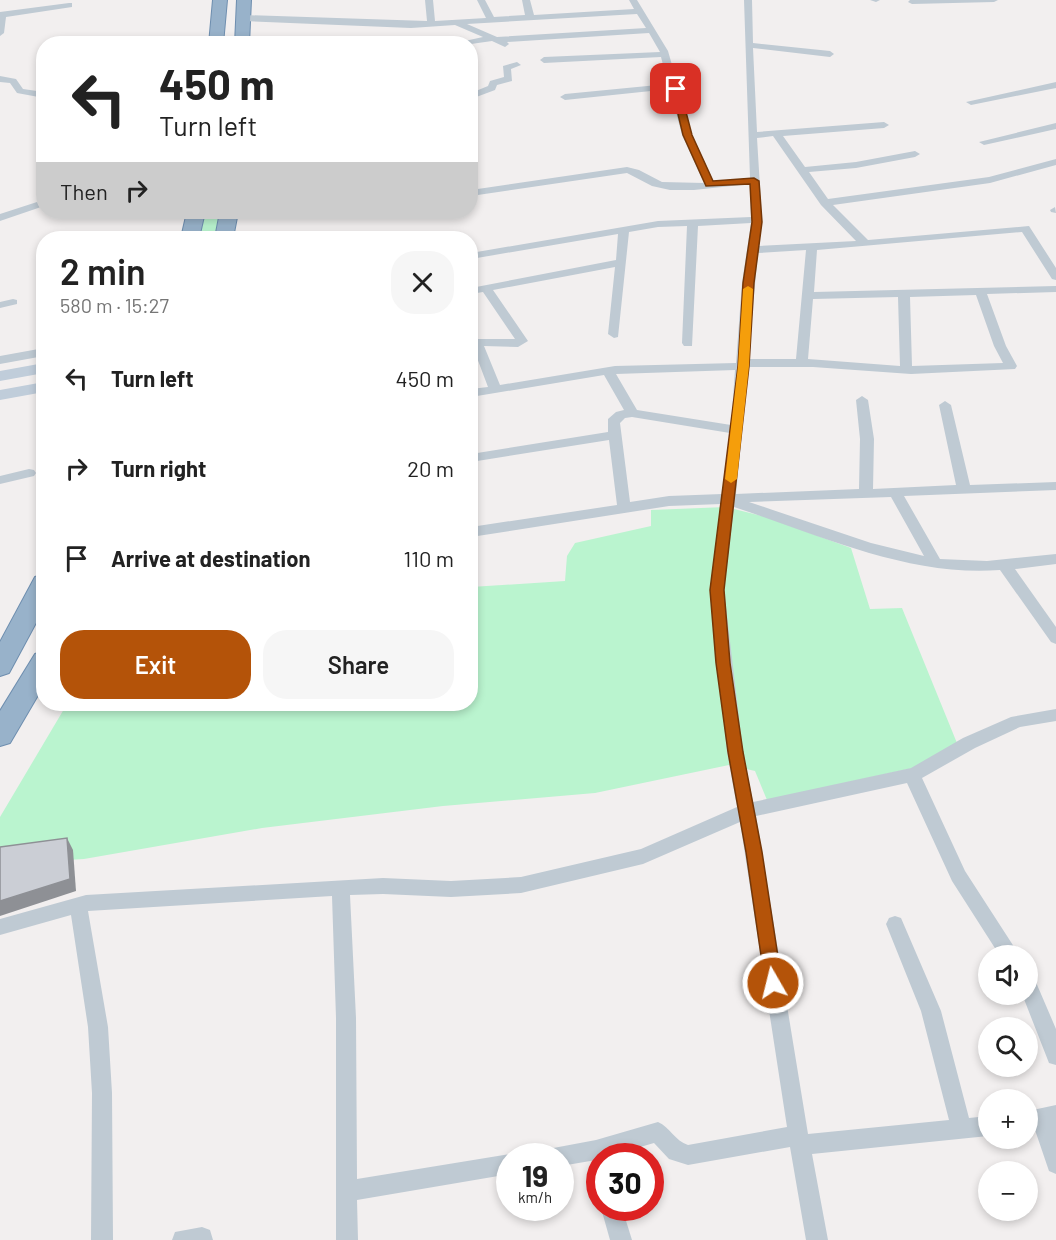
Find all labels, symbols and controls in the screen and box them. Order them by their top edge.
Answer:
text: 450 m [159,58,274,108]
icon: left [60,60,138,138]
pin [650,63,701,114]
icon: arrive [659,72,692,105]
text: Turn left [159,109,257,141]
icon: right [120,174,153,207]
text: Then [60,178,108,204]
text: 2 min [60,249,146,292]
button: close [391,251,454,314]
text: 580 m · 15:27 [60,293,169,317]
icon: left [60,362,93,395]
text: Turn left [111,365,194,391]
text: 450 m [396,365,454,391]
icon: right [60,452,93,485]
text: Turn right [111,455,206,481]
text: 20 m [407,455,454,481]
icon: arrive [60,542,93,575]
text: Arrive at destination [111,545,310,571]
text: 110 m [404,545,454,571]
button: Exit [60,630,251,699]
button: Share [263,630,454,699]
map controls [978,945,1038,1221]
button: sound [978,945,1038,1005]
position arrow [741,951,805,1015]
button: search [978,1017,1038,1077]
button: + [978,1089,1038,1149]
speed limit sign: 30 [586,1143,664,1221]
text: 19 [522,1157,548,1193]
button: − [978,1161,1038,1221]
text: km/h [518,1188,552,1206]

